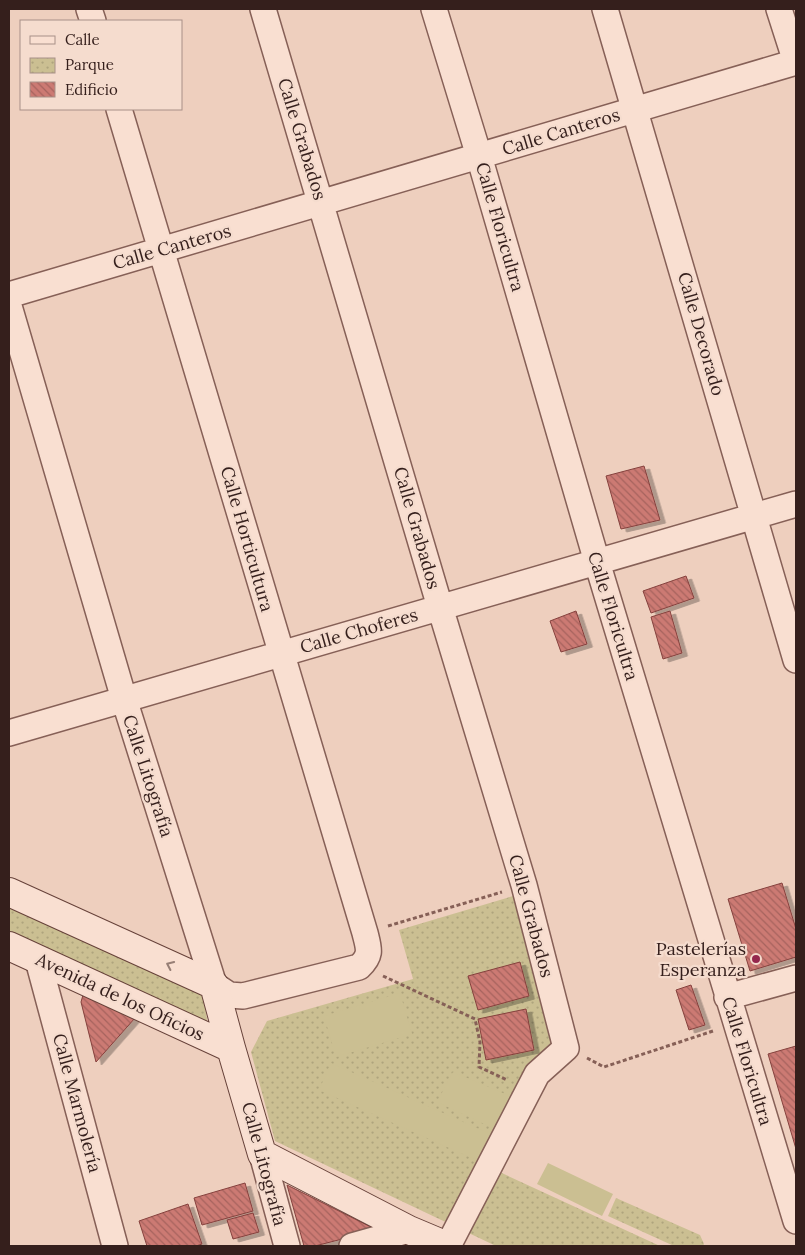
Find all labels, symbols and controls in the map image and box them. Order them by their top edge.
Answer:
legend [20,20,182,110]
text: Calle [65,30,100,49]
text: Parque [65,55,114,74]
street label: Calle Grabados [273,75,332,203]
text: Edificio [65,80,118,99]
street label: Calle Canteros [499,103,623,160]
street label: Calle Floricultra [471,160,530,294]
street label: Calle Canteros [110,219,234,274]
street label: Calle Decorado [673,269,730,398]
street label: Calle Horticultura [216,464,279,614]
street label: Calle Grabados [389,464,446,592]
street label: Calle Floricultra [583,549,644,683]
street label: Calle Choferes [297,603,420,658]
street label: Calle Litografía [118,712,179,840]
street label: Calle Grabados [504,852,559,980]
place label: Pastelerías Esperanza [656,937,746,981]
street label: Avenida de los Oficios [31,947,208,1046]
marker: Pastelerías Esperanza [750,953,762,965]
one-way arrow [166,961,175,971]
street label: Calle Floricultra [717,994,778,1128]
street label: Calle Marmolería [48,1031,107,1175]
street label: Calle Litografía [237,1099,292,1228]

